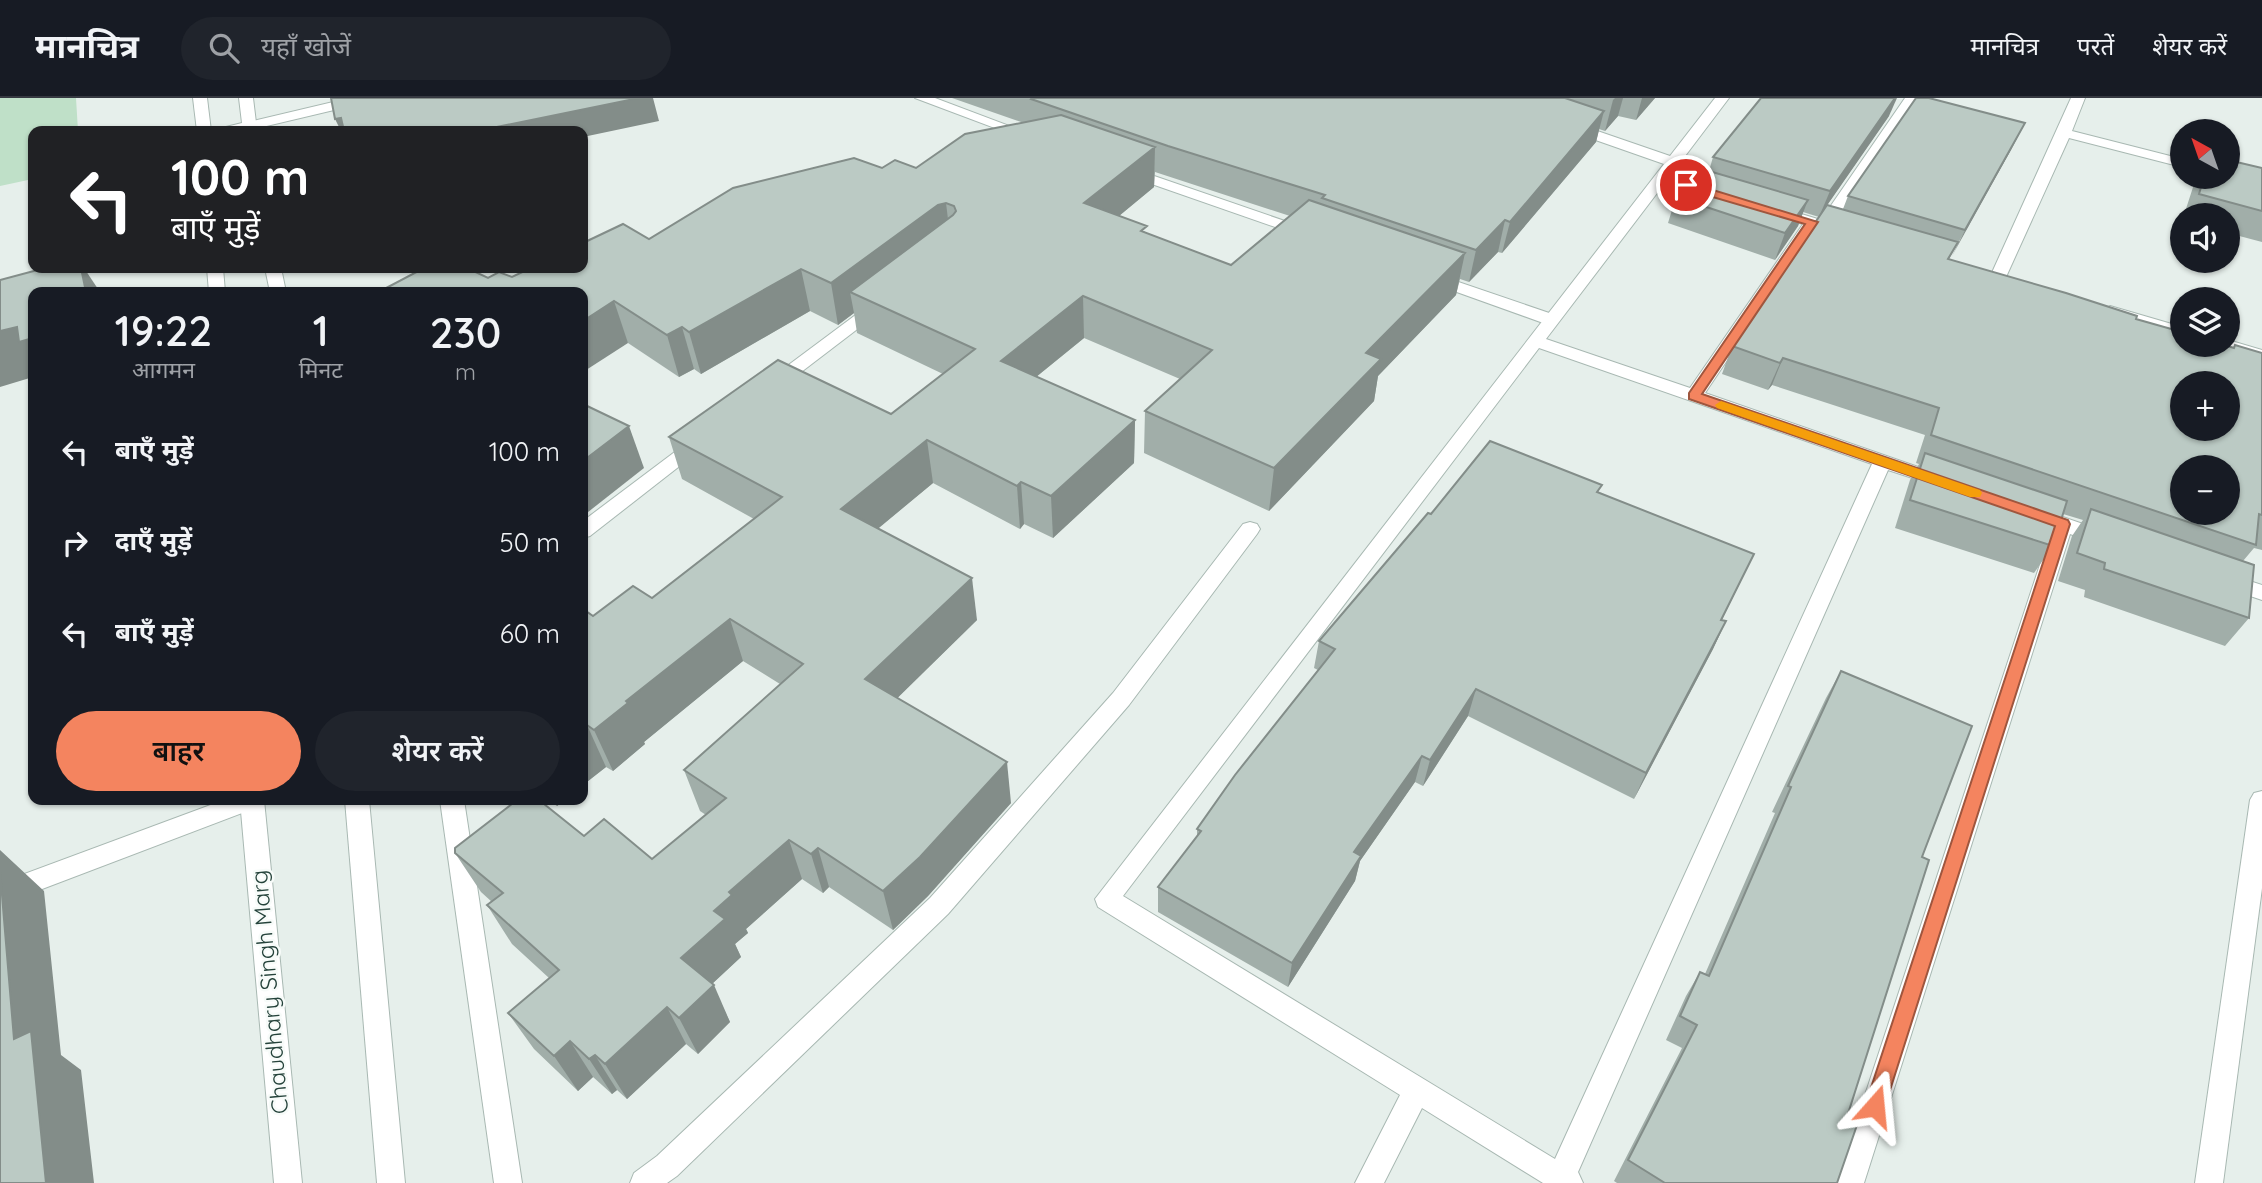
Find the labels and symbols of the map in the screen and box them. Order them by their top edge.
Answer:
north arrow [2170,119,2240,189]
pin [1656,155,1716,215]
street label: Chaudhary Singh Marg [244,869,294,1115]
position arrow [1838,1069,1912,1143]

